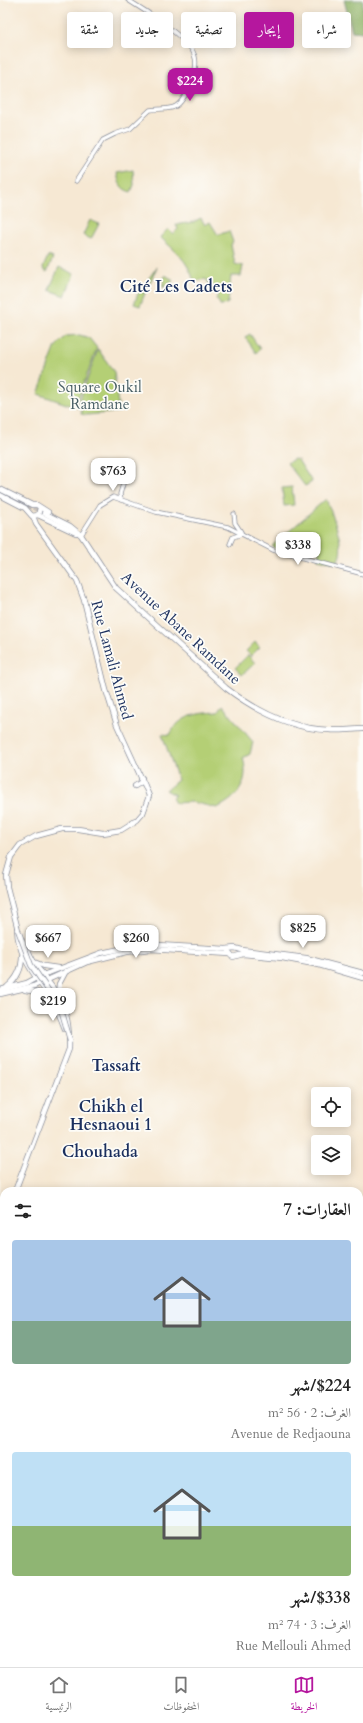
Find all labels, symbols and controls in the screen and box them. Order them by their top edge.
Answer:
chip: شقة [67,12,113,48]
chip: جديد [121,12,173,48]
chip: تصفية [181,12,236,48]
chip: إيجار [244,12,294,48]
chip: شراء [302,12,351,48]
pin: $224 [166,68,214,102]
text: $224 [177,72,203,90]
district label: Cité Les Cadets [120,276,232,298]
park label: Square Oukil Ramdane [58,377,142,414]
pin: $763 [89,458,137,492]
text: $763 [100,462,126,480]
pin: $338 [274,532,322,566]
text: $338 [285,536,311,554]
street label: Avenue Abane Ramdane [117,567,245,689]
street label: Rue Lamali Ahmed [86,598,138,722]
pin: $825 [279,915,327,949]
text: $825 [290,919,316,937]
pin: $667 [24,925,72,959]
pin: $260 [112,925,160,959]
text: $667 [35,929,61,947]
text: $260 [123,929,149,947]
pin: $219 [29,988,77,1022]
text: $219 [40,992,66,1010]
district label: Tassaft [92,1055,141,1077]
map controls [311,1087,351,1175]
button: locate [311,1087,351,1127]
district label: Chikh el Hesnaoui 1 [70,1096,152,1136]
button: layers [311,1135,351,1175]
district label: Chouhada [62,1141,138,1163]
text: العقارات: 7 [283,1198,351,1221]
icon: filters [12,1200,34,1222]
icon: home [146,1266,218,1338]
text: $224/شهر [291,1374,351,1397]
text: الغرف: 2 · 56 m² [268,1404,351,1422]
text: Avenue de Redjaouna [231,1425,351,1443]
icon: home [146,1478,218,1550]
text: $338/شهر [291,1586,351,1609]
text: الغرف: 3 · 74 m² [268,1616,351,1634]
text: Rue Mellouli Ahmed [236,1637,351,1655]
tab: الرئيسية [46,1674,72,1717]
tab: المحفوظات [163,1674,199,1717]
tab: الخريطة [291,1674,317,1717]

